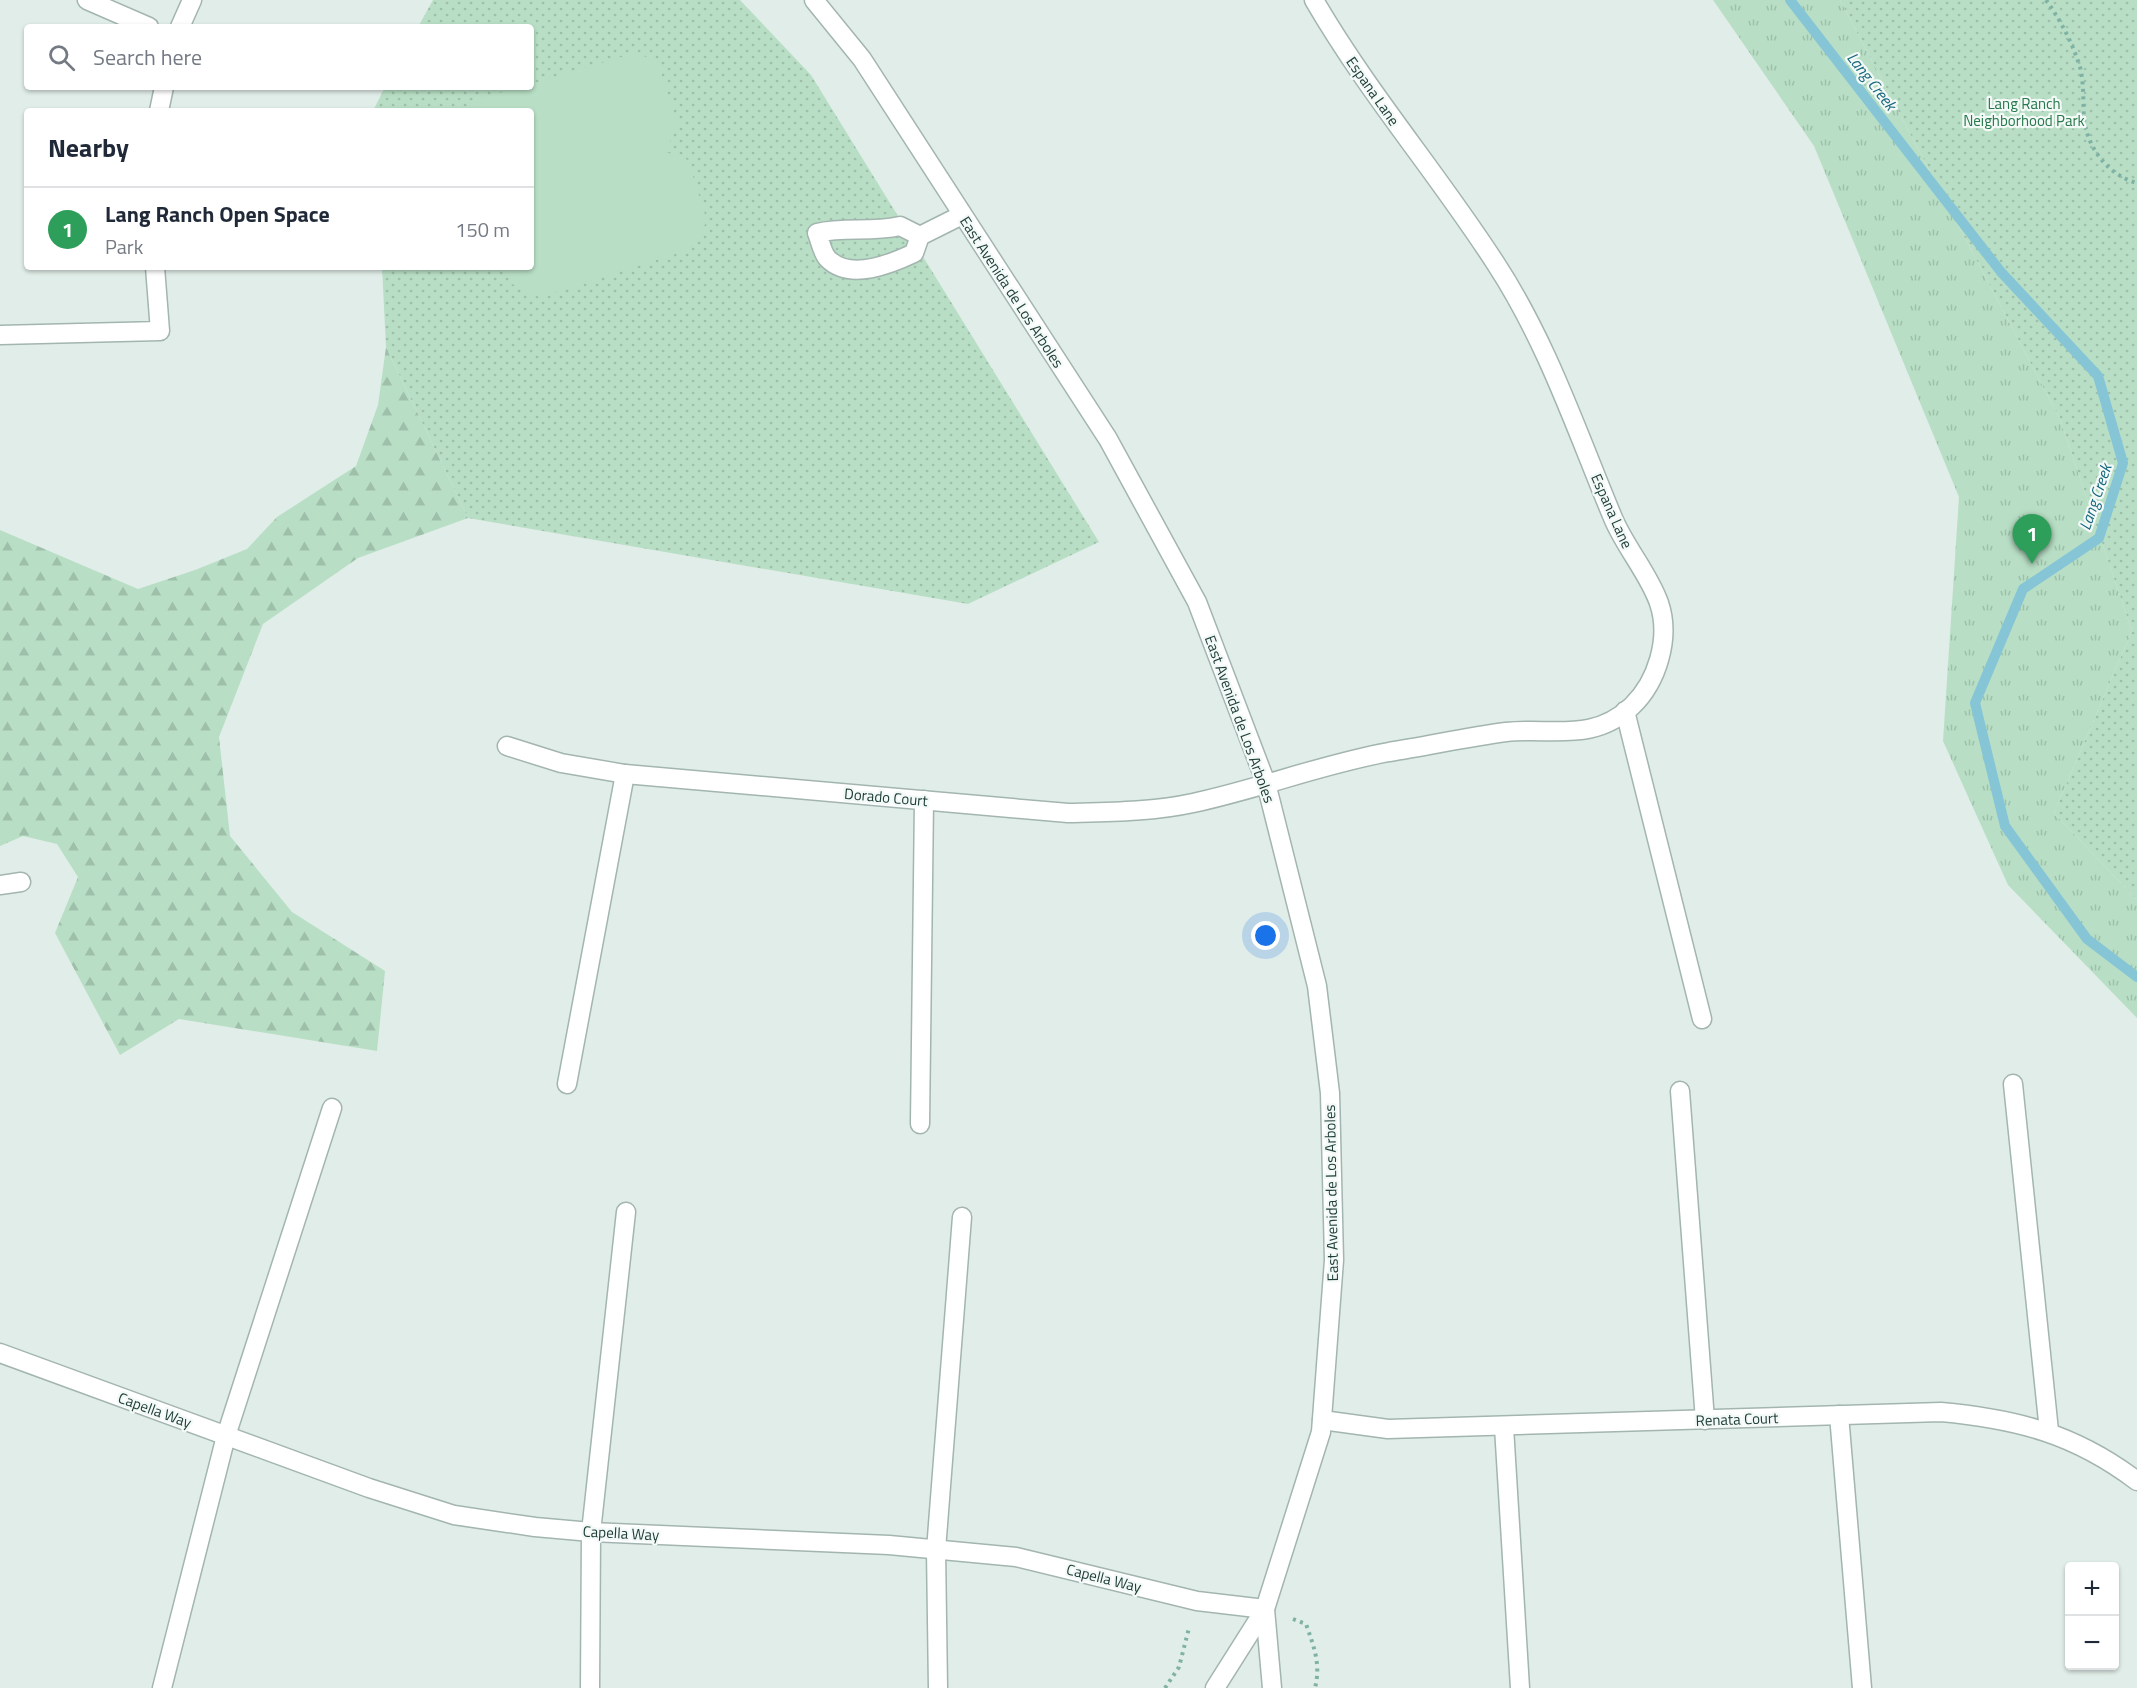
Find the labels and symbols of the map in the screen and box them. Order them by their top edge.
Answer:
water label: Lang Creek [1841,47,1904,117]
street label: Espana Lane [1341,52,1405,130]
park label: Lang Ranch Neighborhood Park [1963,92,2085,132]
street label: East Avenida de Los Arboles [954,212,1070,372]
water label: Lang Creek [2072,459,2118,533]
street label: Espana Lane [1585,470,1639,552]
pin: 1 [2012,514,2052,564]
street label: East Avenida de Los Arboles [1199,632,1281,806]
street label: Dorado Court [843,782,929,812]
your location [1251,921,1280,950]
street label: East Avenida de Los Arboles [1318,1104,1344,1282]
street label: Capella Way [115,1386,195,1434]
street label: Renata Court [1695,1406,1779,1432]
street label: Capella Way [582,1520,660,1546]
street label: Capella Way [1064,1558,1144,1598]

